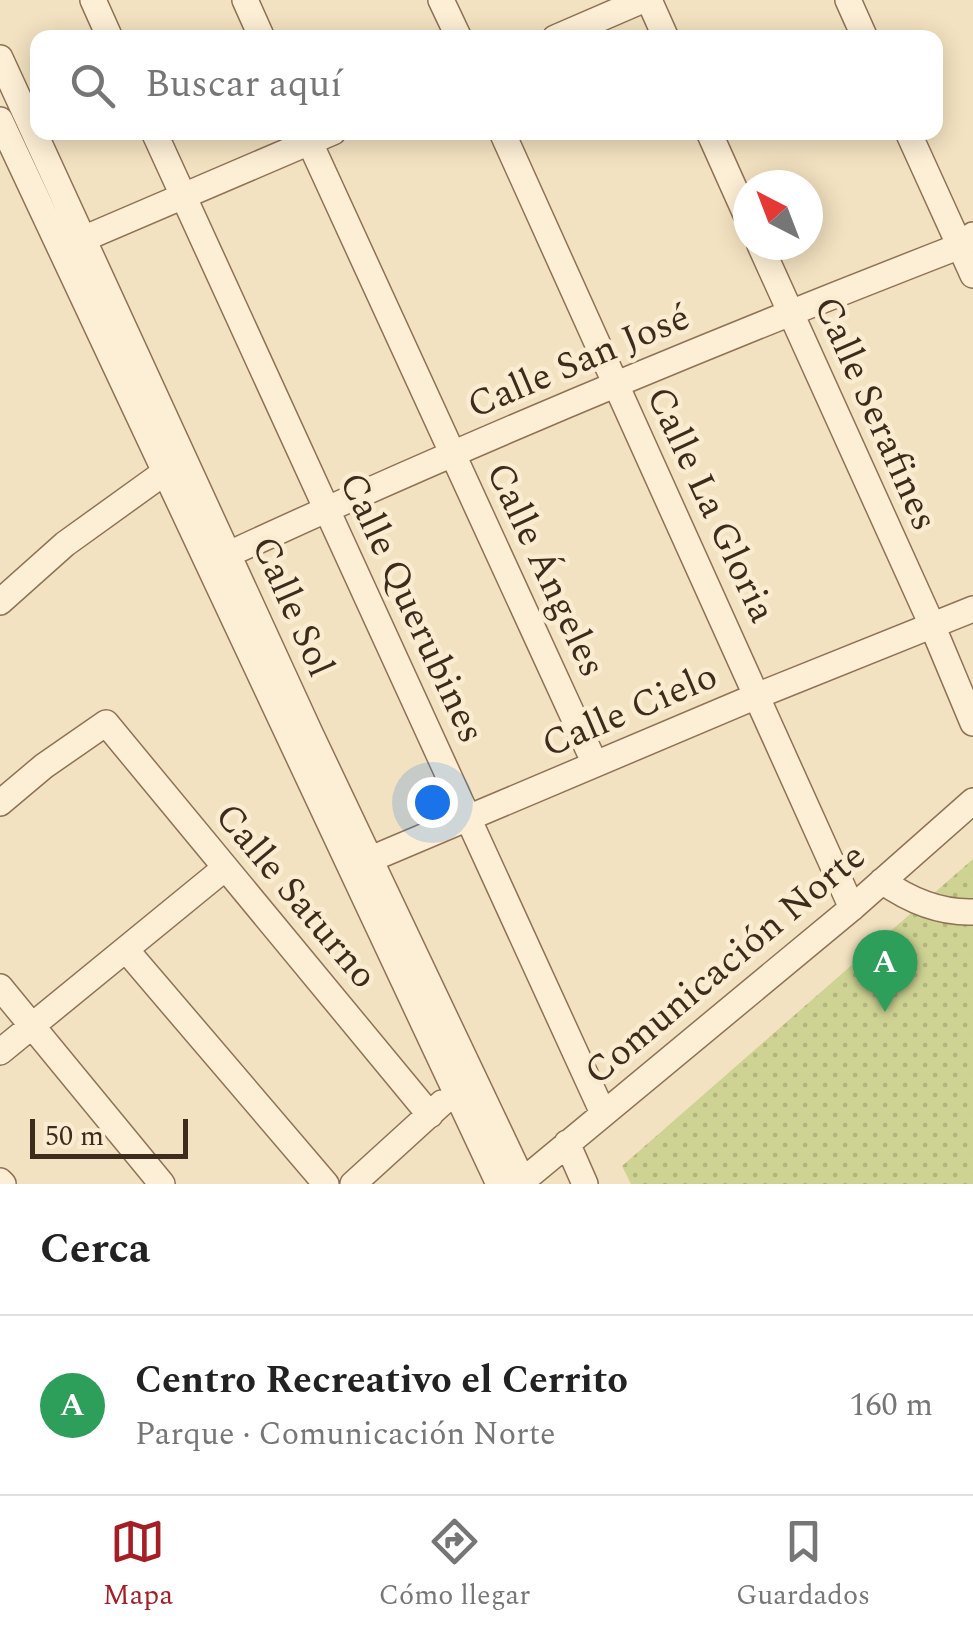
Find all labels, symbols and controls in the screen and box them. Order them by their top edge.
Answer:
search box [30,30,943,140]
text: Buscar aquí [145,56,342,114]
icon: search [65,58,120,113]
north arrow [733,170,823,260]
street label: Calle Serafines [798,287,953,540]
street label: Calle San José [458,289,699,435]
street label: Calle La Gloria [630,377,790,633]
street label: Calle Ángeles [470,453,620,687]
street label: Calle Querubines [323,463,499,753]
street label: Calle Sol [235,527,349,687]
street label: Calle Cielo [533,648,727,774]
your location [407,777,458,828]
street label: Calle Saturno [200,790,391,1002]
street label: Comunicación Norte [572,829,879,1100]
pin: A [852,930,918,1012]
scale bar [30,1114,188,1158]
text: 50 m [45,1115,104,1158]
text: Cerca [40,1218,151,1281]
text: Centro Recreativo el Cerrito [135,1352,628,1410]
text: A [60,1381,85,1430]
text: 160 m [849,1381,933,1430]
text: Parque · Comunicación Norte [135,1410,555,1459]
tab: Mapa [103,1514,173,1617]
tab: Cómo llegar [379,1514,530,1617]
tab: Guardados [736,1514,870,1617]

